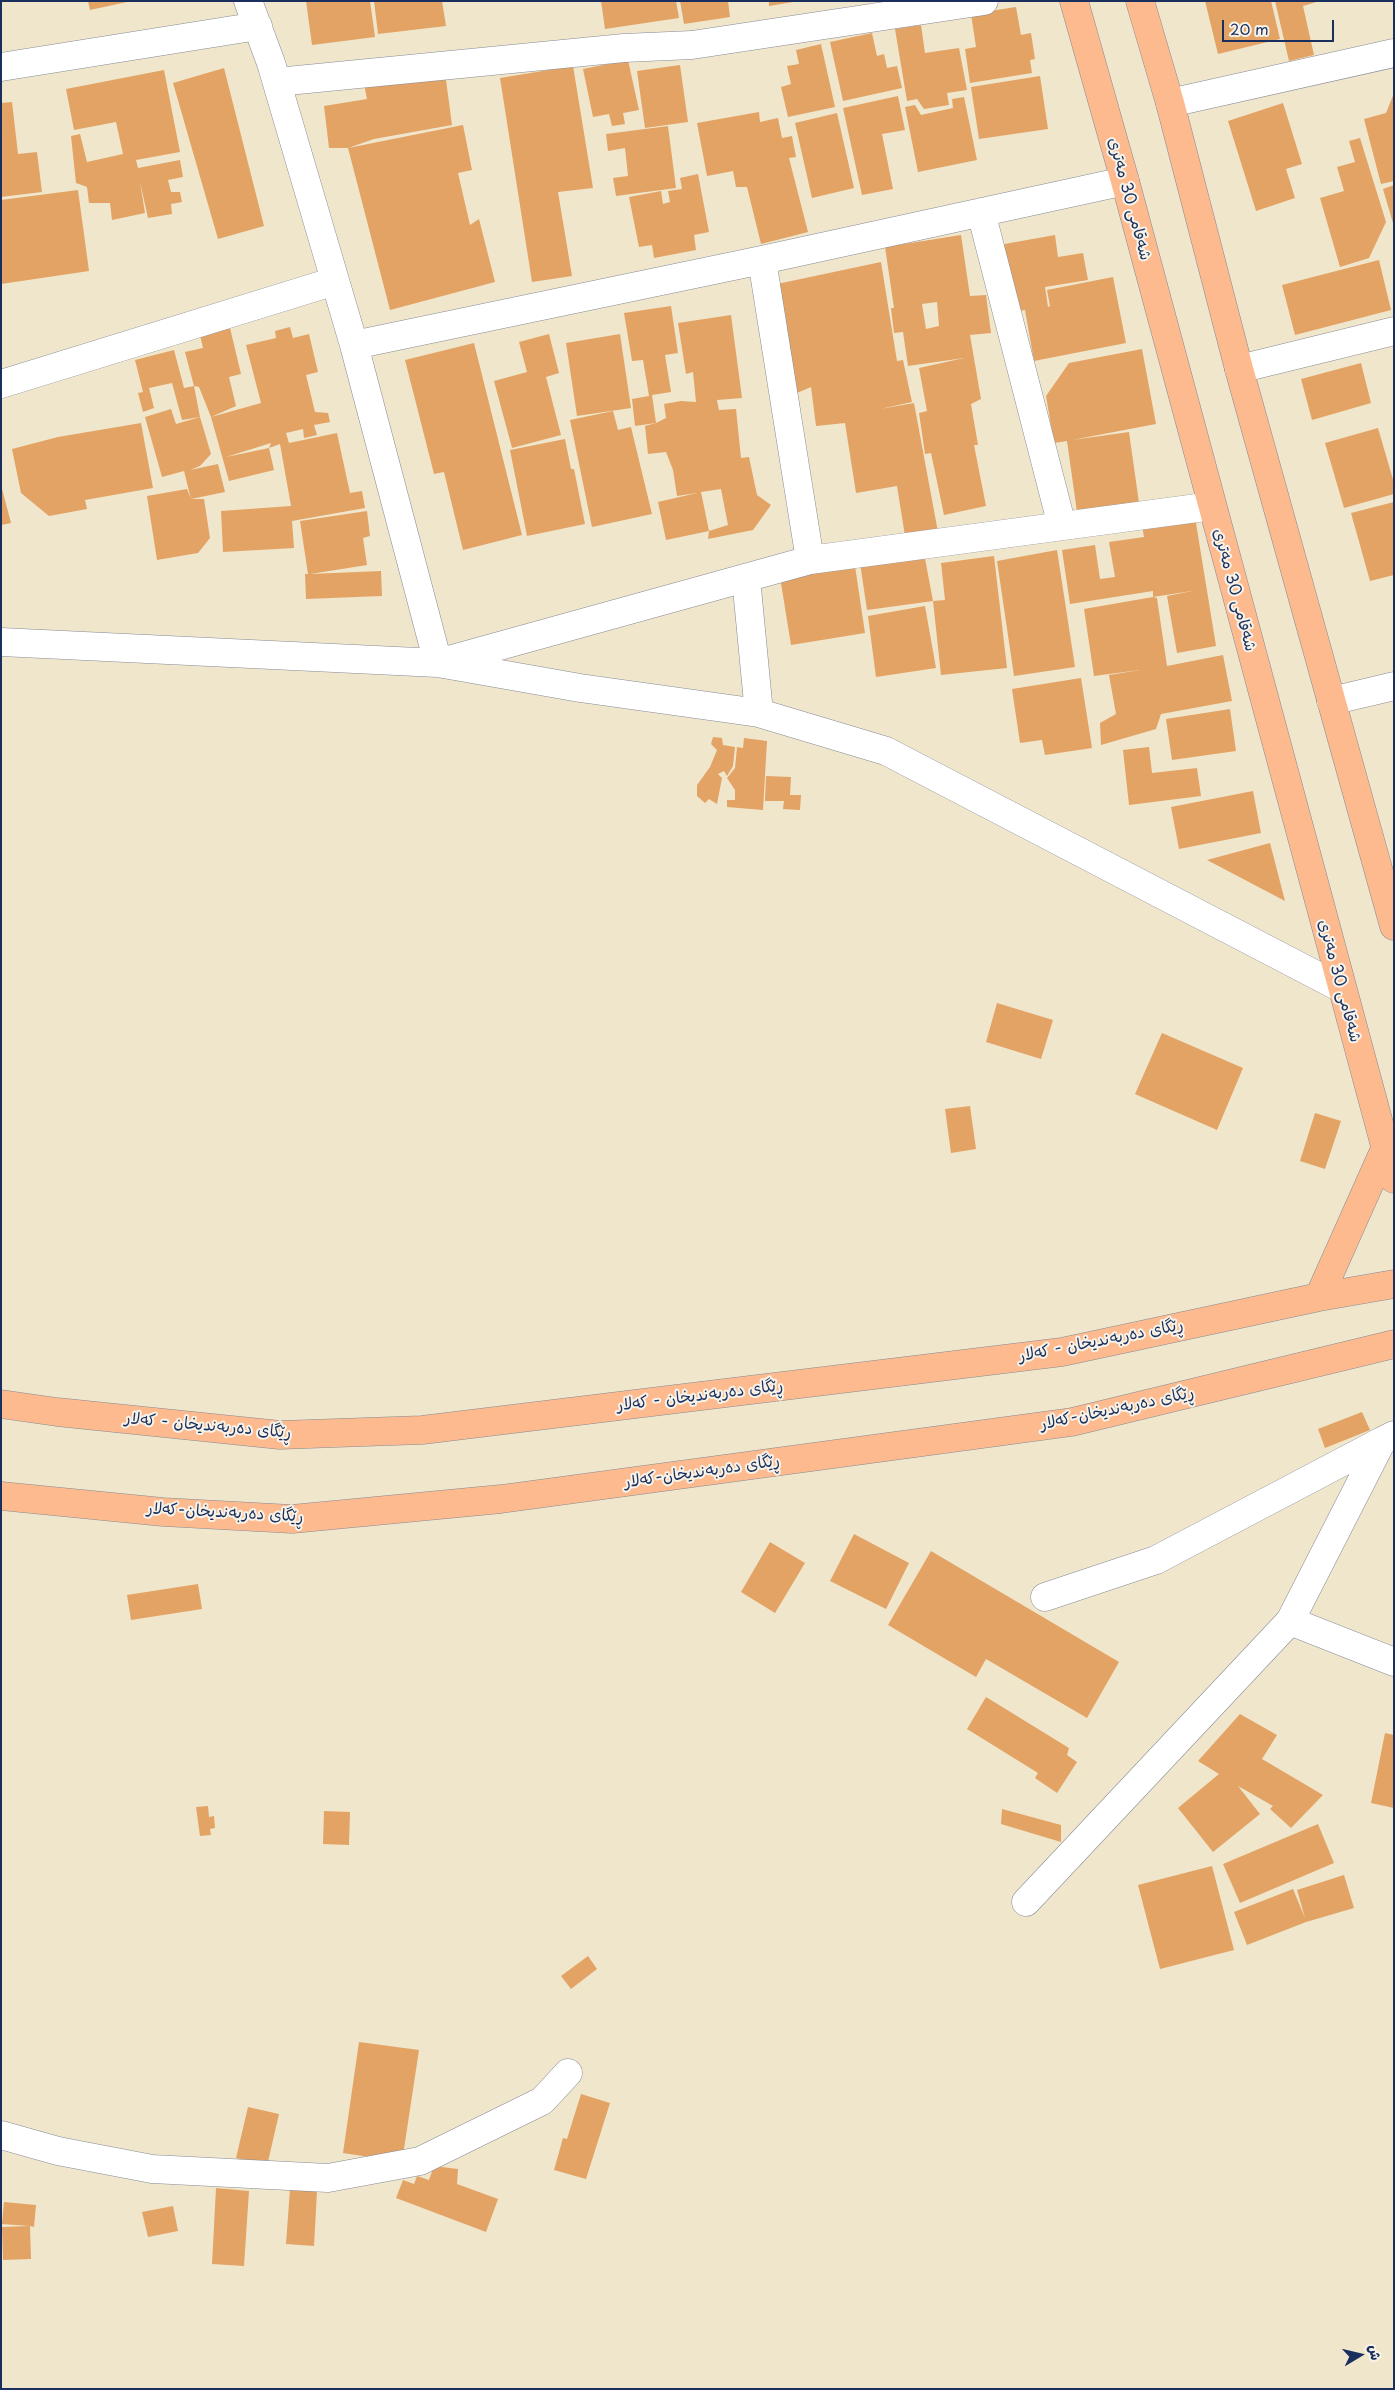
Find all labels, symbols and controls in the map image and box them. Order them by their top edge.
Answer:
scale bar [1225,10,1338,42]
text: 20 m [1230,17,1269,40]
street label: شەقامی 30 مەتری [1103,136,1155,262]
street label: شەقامی 30 مەتری [1208,527,1260,653]
street label: شەقامی 30 مەتری [1313,918,1365,1044]
street label: ڕێگای دەربەندیخان - کەلار [1017,1316,1185,1366]
street label: ڕێگای دەربەندیخان - کەلار [616,1376,784,1416]
street label: ڕێگای دەربەندیخان-کەلار [1038,1383,1196,1435]
street label: ڕێگای دەربەندیخان - کەلار [124,1409,292,1443]
street label: ڕێگای دەربەندیخان-کەلار [623,1452,781,1492]
street label: ڕێگای دەربەندیخان-کەلار [146,1499,304,1527]
north arrow [1335,2330,1385,2380]
text: ش [1364,2343,1387,2362]

